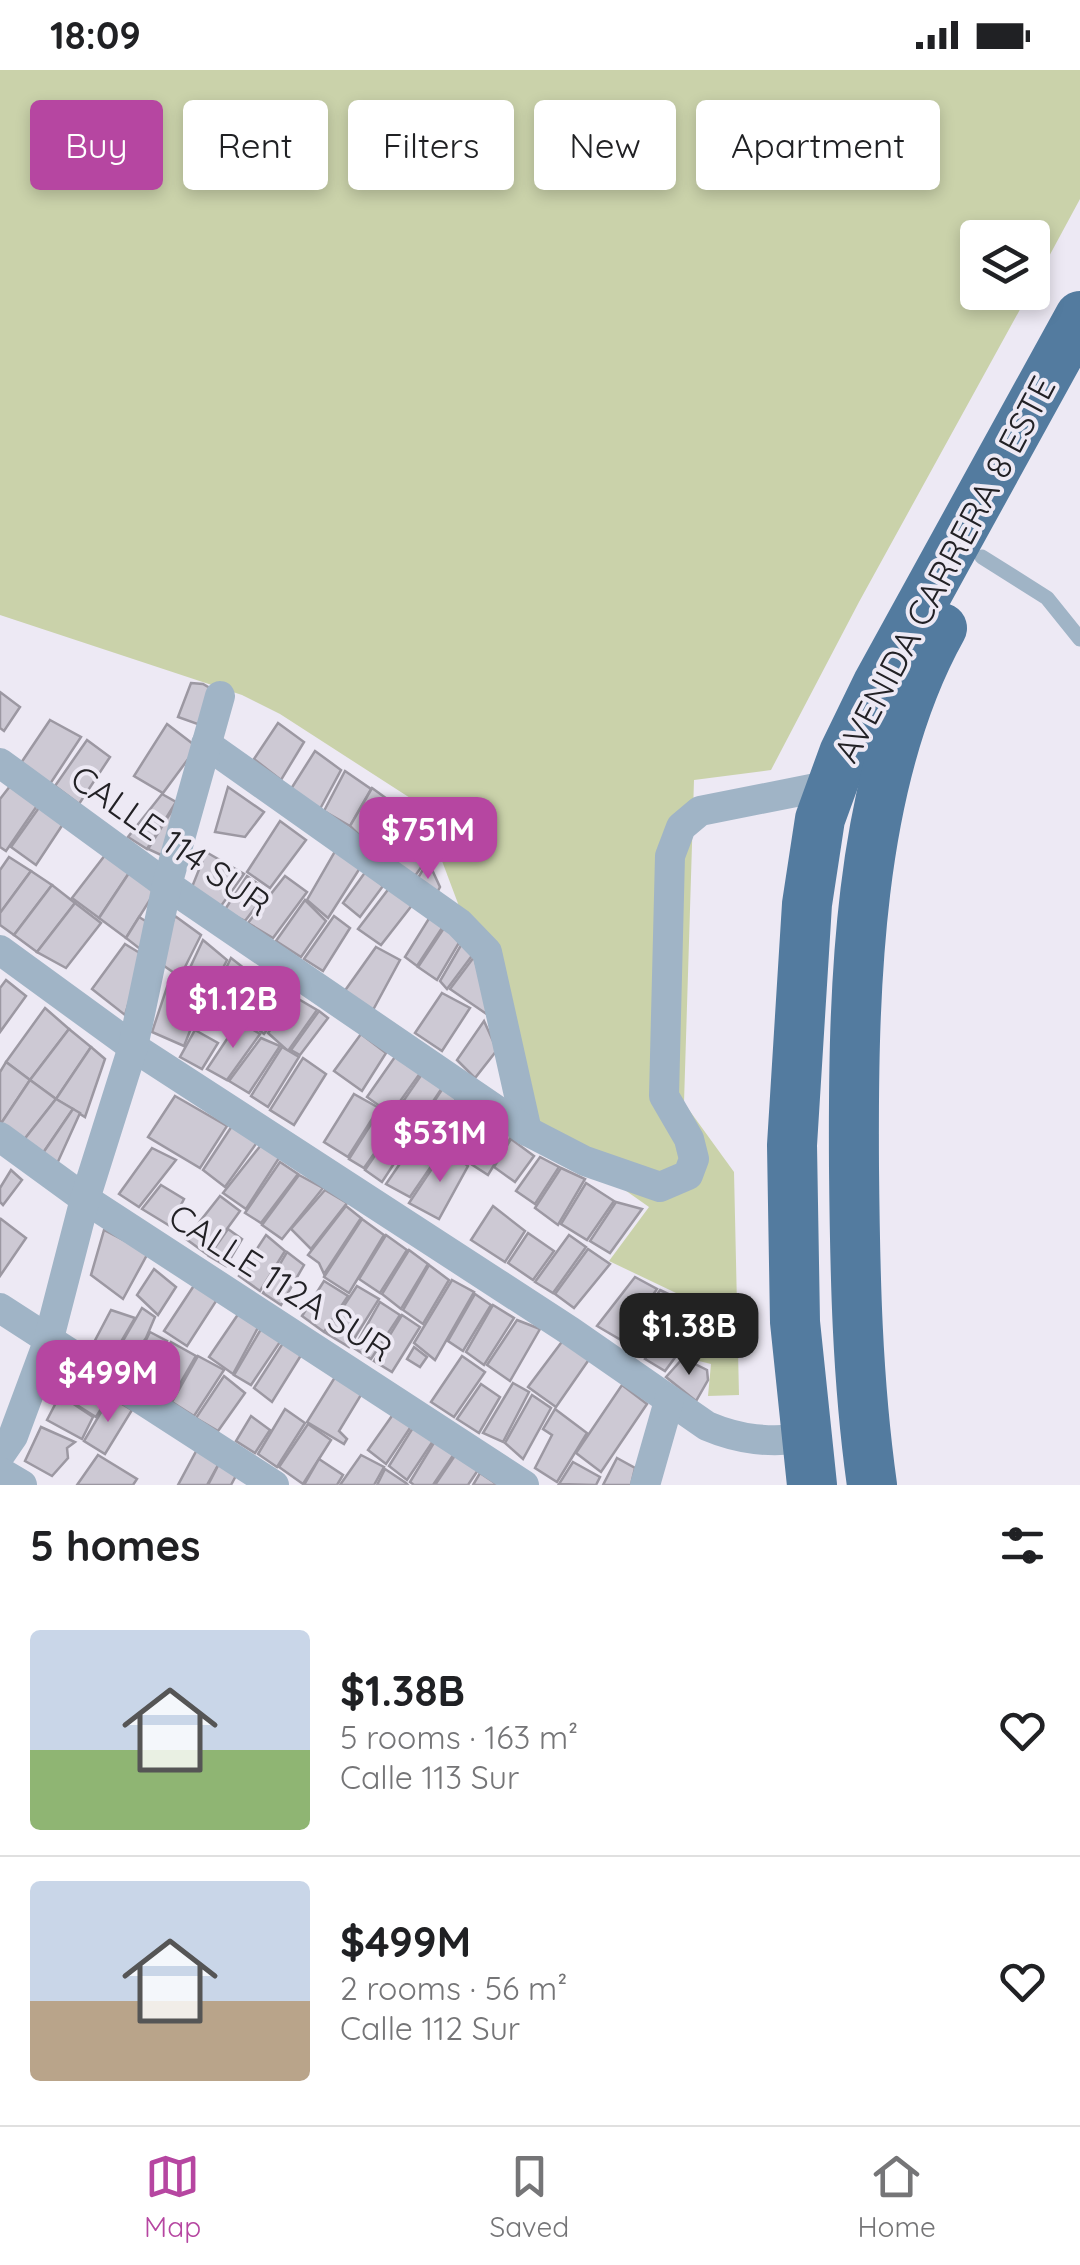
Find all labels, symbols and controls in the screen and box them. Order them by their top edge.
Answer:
text: 18:09 [50,11,141,59]
chip: Buy [30,100,163,190]
chip: Rent [183,100,328,190]
chip: Filters [348,100,514,190]
chip: New [534,100,676,190]
chip: Apartment [696,100,940,190]
map controls [960,220,1050,310]
button: layers [960,220,1050,310]
street label: AVENIDA CARRERA 8 ESTE [823,368,1065,770]
street label: CALLE 114 SUR [63,755,279,925]
pin: $751M [358,797,498,882]
text: $751M [381,809,475,849]
pin: $1.12B [152,966,314,1051]
text: $1.12B [188,978,278,1018]
pin: $531M [370,1100,510,1185]
text: $531M [393,1112,487,1152]
street label: CALLE 112A SUR [161,1193,401,1371]
pin: $1.38B [608,1293,770,1378]
text: $1.38B [641,1305,737,1345]
pin: $499M [38,1340,178,1425]
text: $499M [58,1352,158,1392]
icon: filters [995,1518,1050,1573]
text: 5 homes [30,1519,201,1572]
text: $1.38B [340,1664,465,1717]
icon: home [110,1670,230,1790]
icon: heart [995,1703,1050,1758]
text: 5 rooms · 163 m² [340,1717,578,1757]
text: Calle 113 Sur [340,1757,519,1797]
text: $499M [340,1915,471,1968]
icon: home [110,1921,230,2041]
icon: heart [995,1954,1050,2009]
text: 2 rooms · 56 m² [340,1968,567,2008]
text: Calle 112 Sur [340,2008,520,2048]
tab: Map [144,2149,201,2244]
tab: Saved [489,2149,569,2244]
tab: Home [857,2149,936,2244]

